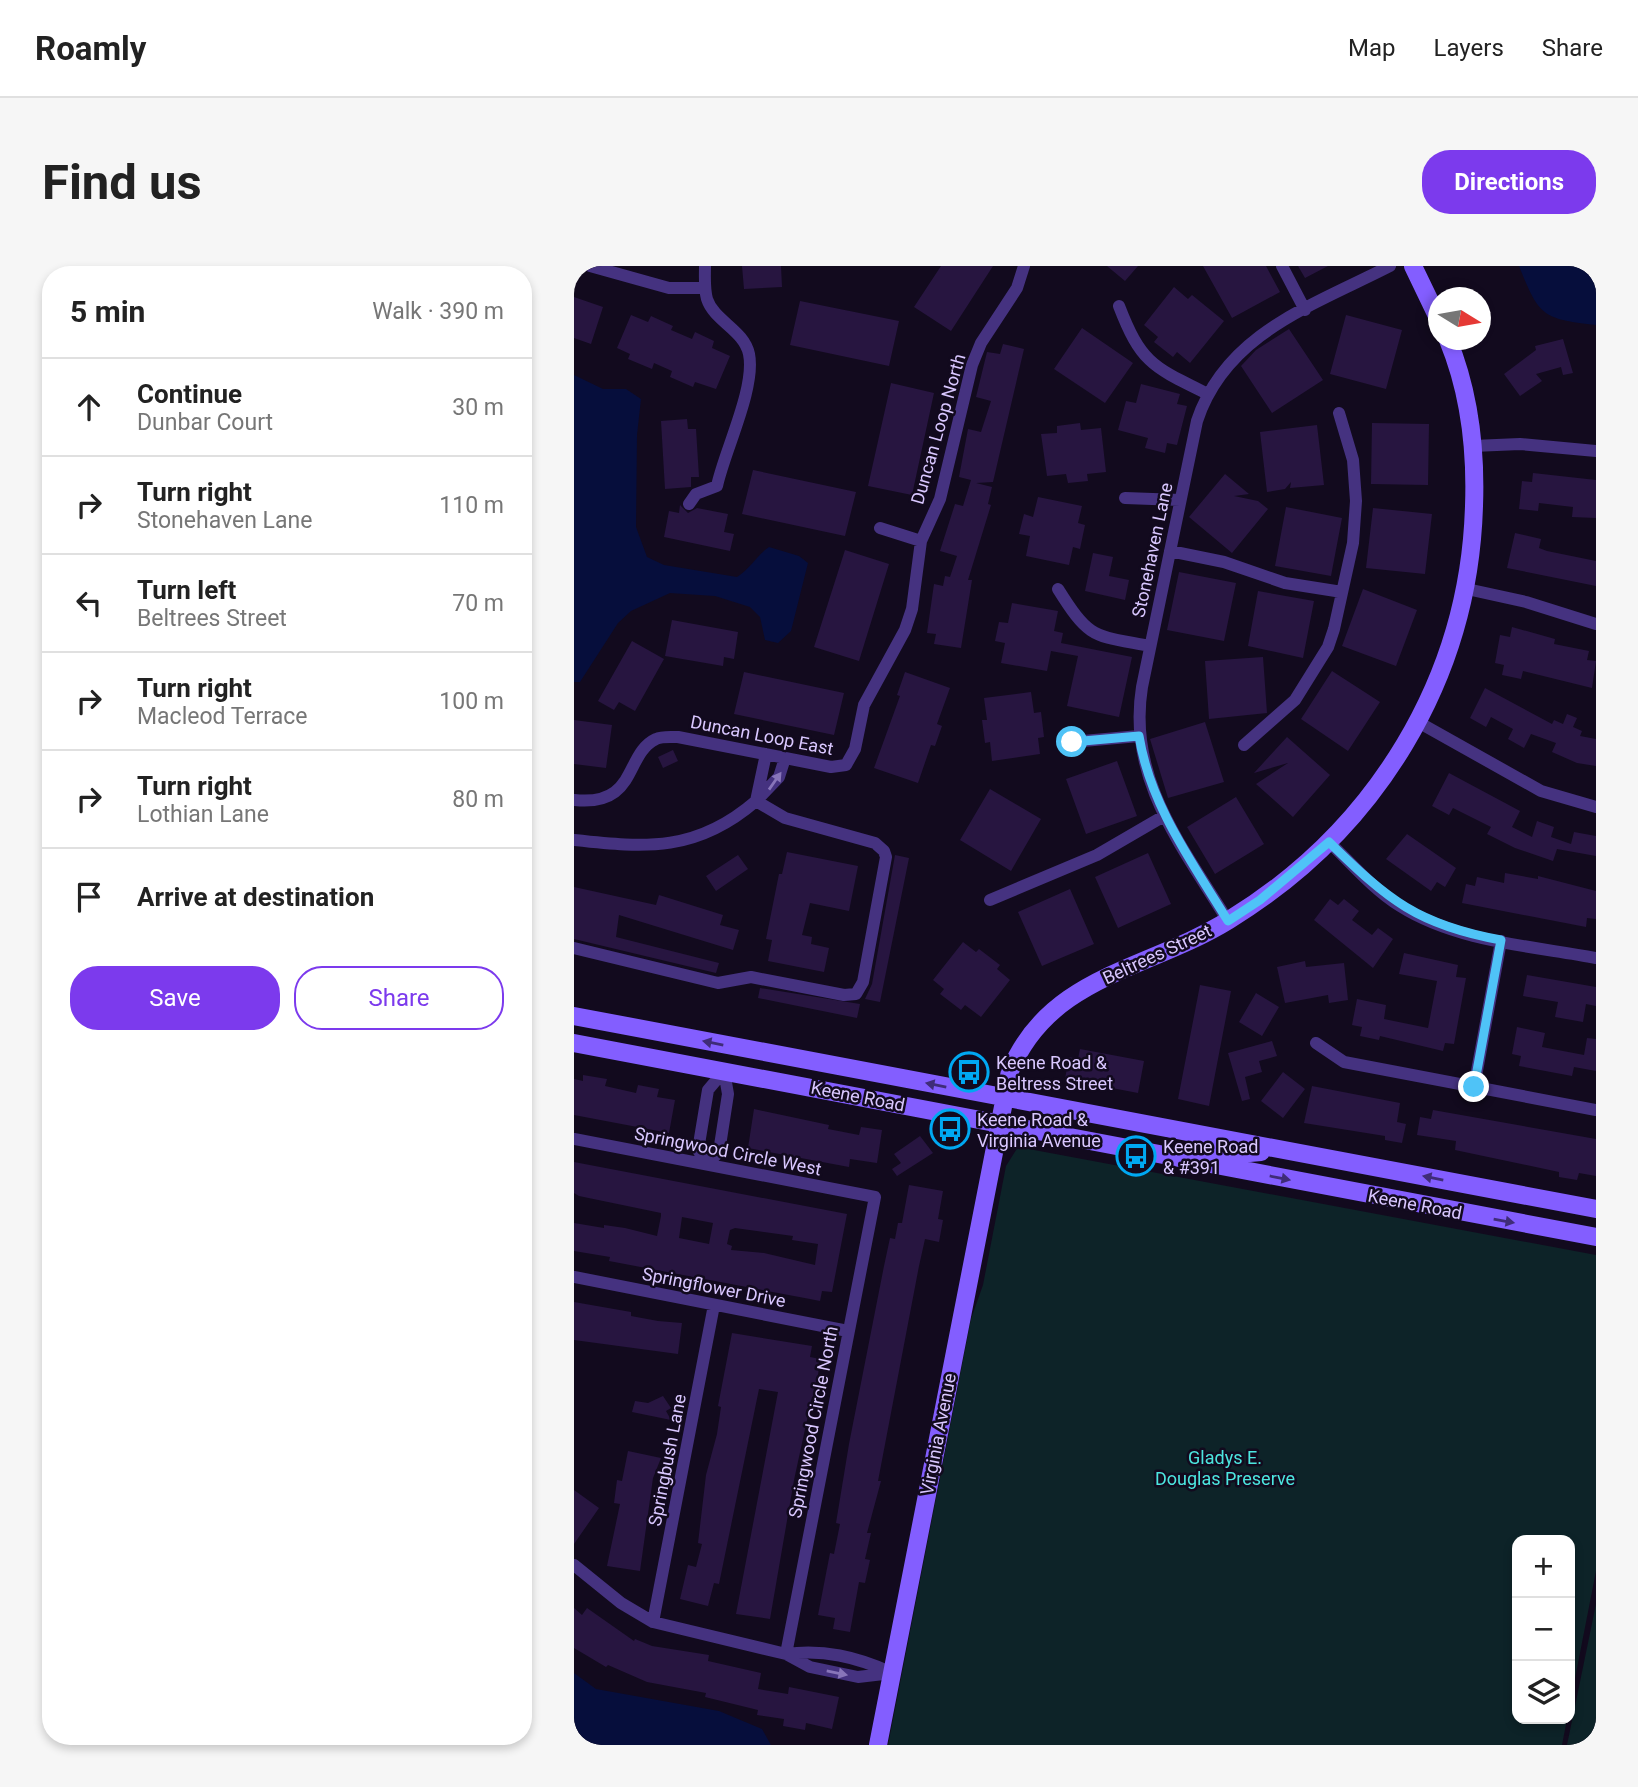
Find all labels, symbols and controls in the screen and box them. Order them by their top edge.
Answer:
text: Roamly [35,29,146,68]
text: Map [1348,34,1396,62]
text: Layers [1434,34,1504,62]
text: Share [1542,34,1603,62]
button: Directions [1422,150,1596,214]
text: Find us [42,154,202,211]
north arrow [1428,287,1491,350]
text: 5 min [70,294,145,329]
text: Walk · 390 m [372,298,504,325]
street label: Duncan Loop North [906,351,970,507]
text: Continue [137,379,242,409]
icon: ahead [70,388,108,426]
text: 30 m [452,394,504,421]
text: Dunbar Court [137,409,273,436]
text: Turn right [137,477,252,507]
street label: Stonehaven Lane [1127,481,1177,619]
icon: right [70,486,108,524]
text: 110 m [439,492,504,519]
text: Stonehaven Lane [137,507,312,534]
text: Turn left [137,575,236,605]
icon: left [70,584,108,622]
text: 70 m [452,590,504,617]
text: Beltrees Street [137,605,287,632]
text: Turn right [137,673,252,703]
icon: right [70,682,108,720]
text: 100 m [439,688,504,715]
text: Macleod Terrace [137,703,307,730]
street label: Duncan Loop East [689,711,835,759]
route start [1056,726,1087,757]
text: Turn right [137,771,252,801]
one-way arrow [768,772,782,790]
icon: right [70,780,108,818]
text: 80 m [452,786,504,813]
text: Lothian Lane [137,801,269,828]
icon: arrive [70,878,108,916]
text: Arrive at destination [137,882,374,912]
street label: Beltrees Street [1099,920,1215,988]
button: Save [70,966,280,1030]
button: Share [294,966,504,1030]
one-way arrow [701,1037,723,1048]
bus stop icon: Keene Road & Beltress Street [948,1051,990,1093]
place label: Keene Road & Beltress Street [996,1052,1113,1094]
route end [1458,1071,1489,1102]
street label: Keene Road [809,1077,907,1115]
one-way arrow [925,1079,947,1090]
bus stop icon: Keene Road & Virginia Avenue [929,1108,971,1150]
place label: Keene Road & Virginia Avenue [977,1109,1101,1151]
street label: Springwood Circle West [633,1123,823,1179]
bus stop icon: Keene Road & #391 [1115,1135,1157,1177]
place label: Keene Road & #391 [1163,1136,1258,1178]
one-way arrow [1422,1172,1444,1183]
one-way arrow [1269,1173,1291,1184]
street label: Keene Road [1366,1185,1464,1223]
one-way arrow [1493,1216,1515,1227]
street label: Springflower Drive [640,1263,788,1311]
street label: Springwood Circle North [784,1324,842,1520]
street label: Virginia Avenue [916,1371,960,1497]
street label: Springbush Lane [644,1392,690,1528]
park label: Gladys E. Douglas Preserve [1155,1447,1295,1489]
map controls [1512,1535,1575,1724]
button: + [1512,1535,1575,1598]
button: − [1512,1598,1575,1661]
button: layers [1512,1661,1575,1724]
one-way arrow [826,1667,848,1678]

